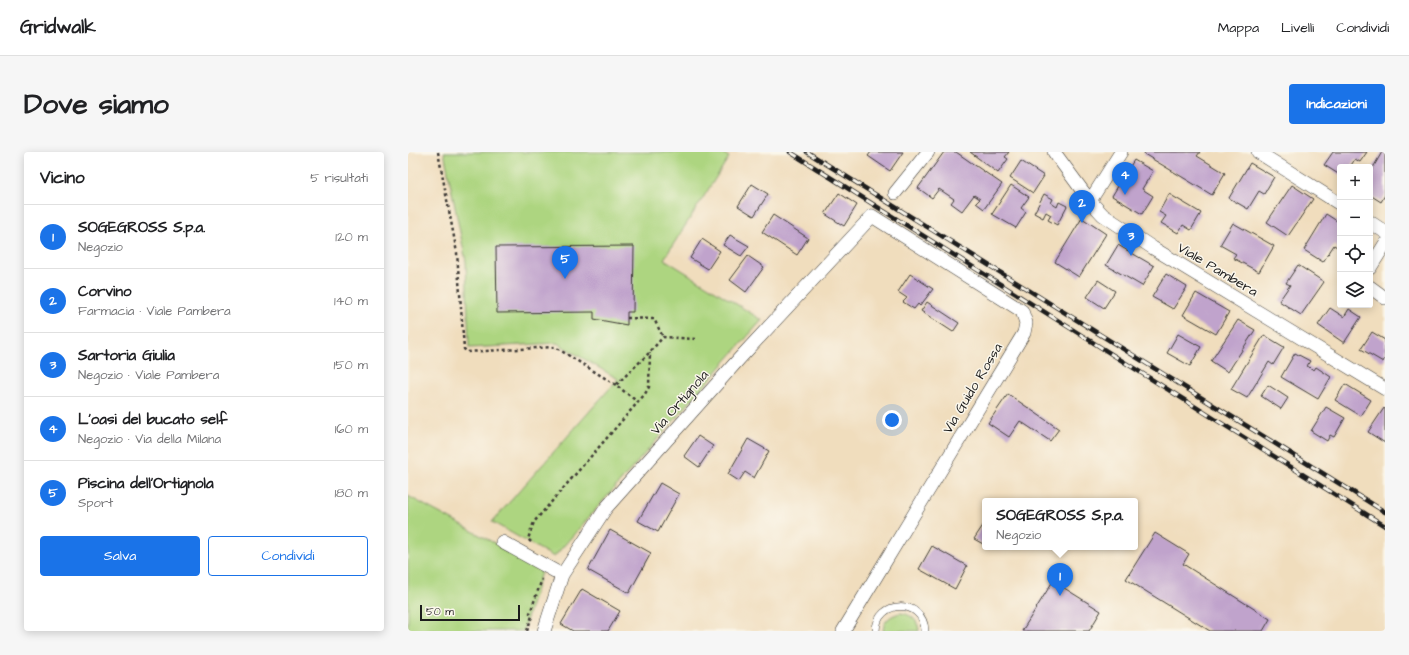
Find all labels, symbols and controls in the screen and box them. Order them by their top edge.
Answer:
text: Gridwalk [20,14,96,41]
text: Mappa [1218,18,1259,38]
text: Livelli [1281,18,1314,38]
text: Condividi [1336,18,1389,38]
button: Indicazioni [1289,84,1385,124]
text: Dove siamo [24,85,169,124]
pin: 4 [1112,162,1138,195]
map controls [1337,164,1373,308]
button: + [1337,164,1373,200]
text: Vicino [40,166,85,190]
text: 5 risultati [310,169,368,187]
pin: 2 [1069,190,1095,223]
button: − [1337,200,1373,236]
text: SOGEGROSS S.p.a. [78,217,205,238]
pin: 3 [1118,223,1144,256]
text: 1 [52,228,54,246]
text: 120 m [335,228,368,246]
button: locate [1337,236,1373,272]
text: Negozio [78,238,123,256]
street label: Viale Pambera [1173,238,1261,302]
pin: 5 [552,246,578,279]
button: layers [1337,272,1373,308]
text: Corvino [78,281,131,302]
text: 2 [49,292,57,310]
text: 140 m [334,292,368,310]
text: Farmacia · Viale Pambera [78,302,231,320]
street label: Via Guido Rossa [938,340,1008,437]
text: Sartoria Giulia [78,345,175,366]
text: 3 [50,356,56,374]
text: 150 m [334,356,368,374]
text: Negozio · Viale Pambera [78,366,219,384]
street label: Via Ortignola [646,366,714,439]
text: L'oasi del bucato self [78,409,227,430]
your location [882,410,902,430]
text: 4 [49,420,57,438]
text: 160 m [335,420,368,438]
text: Negozio · Via della Milana [78,430,221,448]
text: Piscina dell'Ortignola [78,473,214,494]
text: 5 [48,484,58,502]
text: 180 m [334,484,368,502]
text: Sport [78,494,113,512]
popup [982,498,1138,550]
text: SOGEGROSS S.p.a. [996,505,1124,526]
text: Negozio [996,526,1041,544]
button: Salva [40,536,200,576]
button: Condividi [208,536,368,576]
pin: 1 [1047,563,1073,596]
scale bar [420,603,520,622]
text: 50 m [426,604,454,619]

